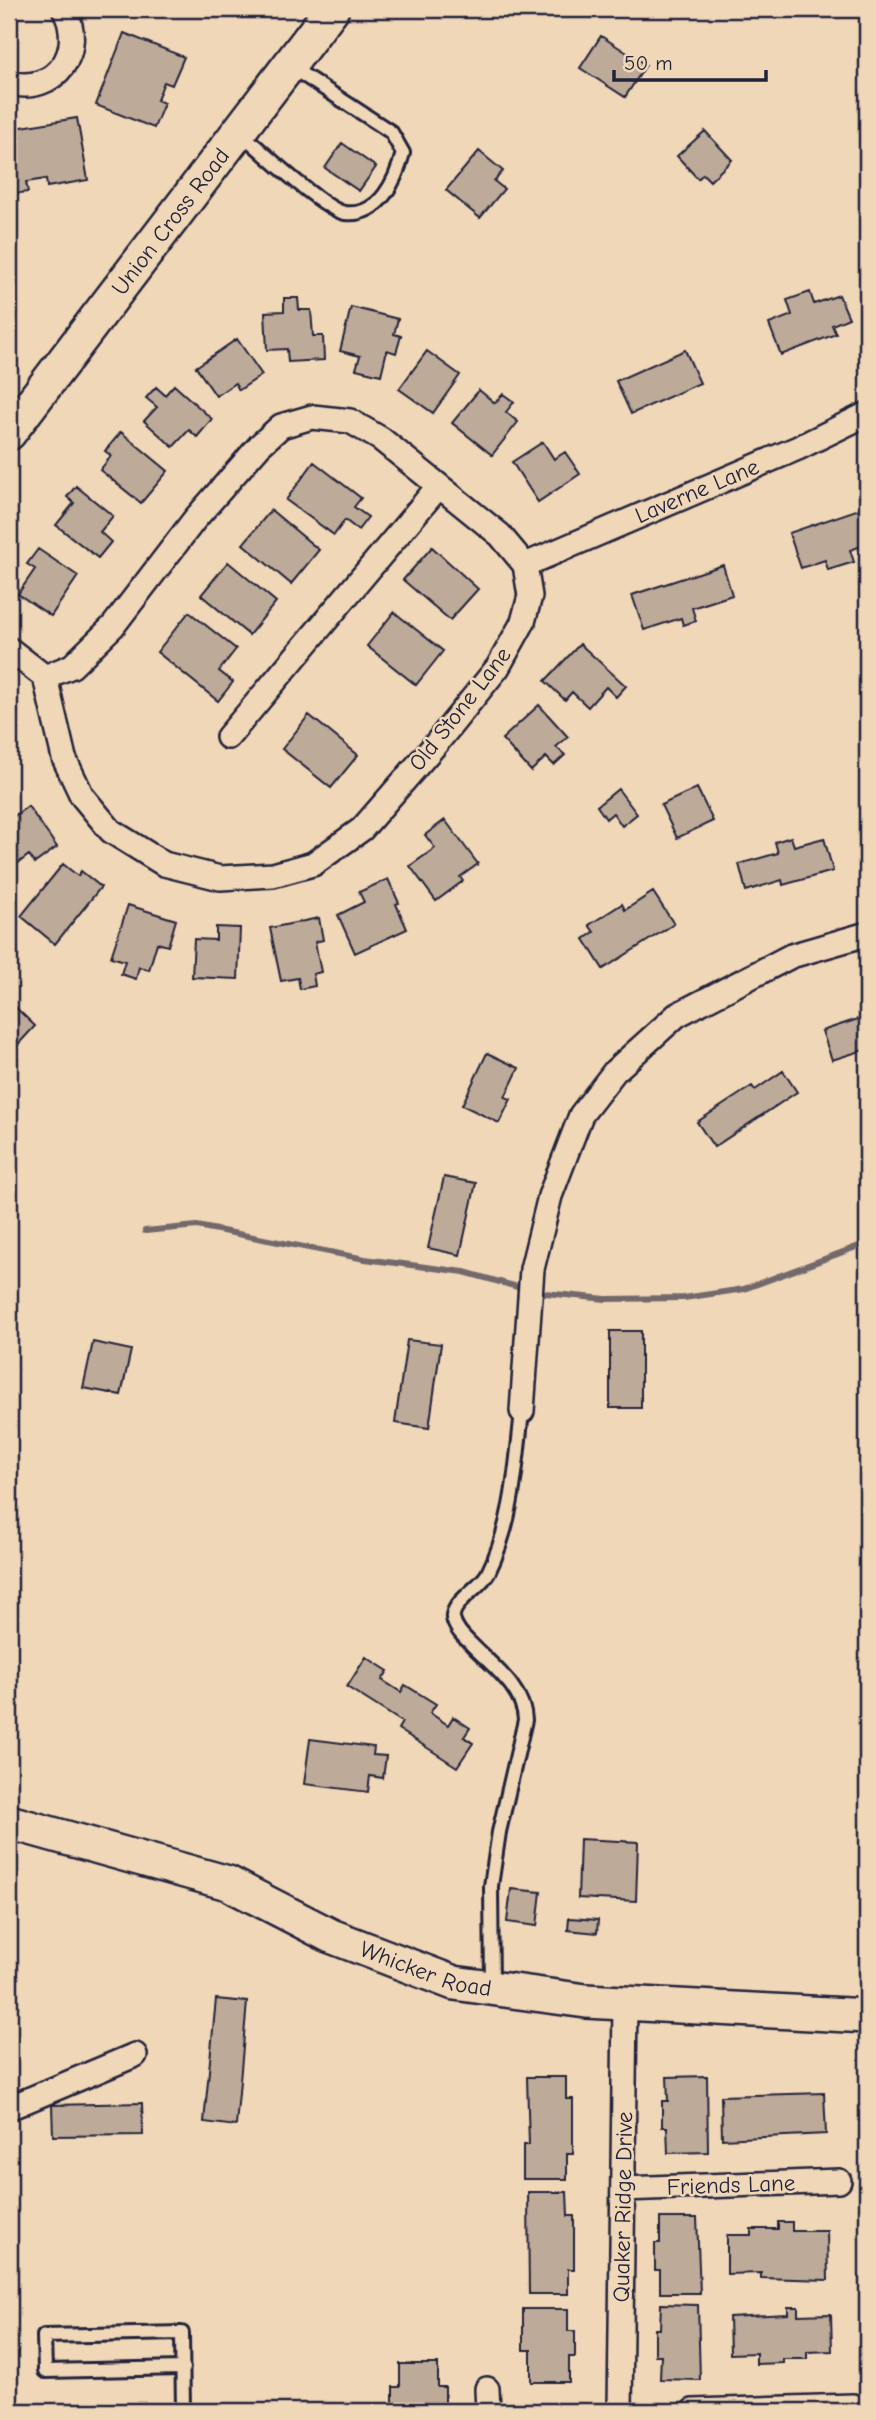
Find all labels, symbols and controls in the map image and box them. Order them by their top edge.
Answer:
scale bar [614,38,766,82]
text: 50 m [624,51,673,75]
street label: Union Cross Road [106,142,235,300]
street label: Laverne Lane [631,453,763,529]
street label: Old Stone Lane [403,642,517,776]
street label: Whicker Road [356,1935,493,2001]
street label: Quaker Ridge Drive [608,2111,638,2303]
street label: Friends Lane [666,2169,796,2201]

